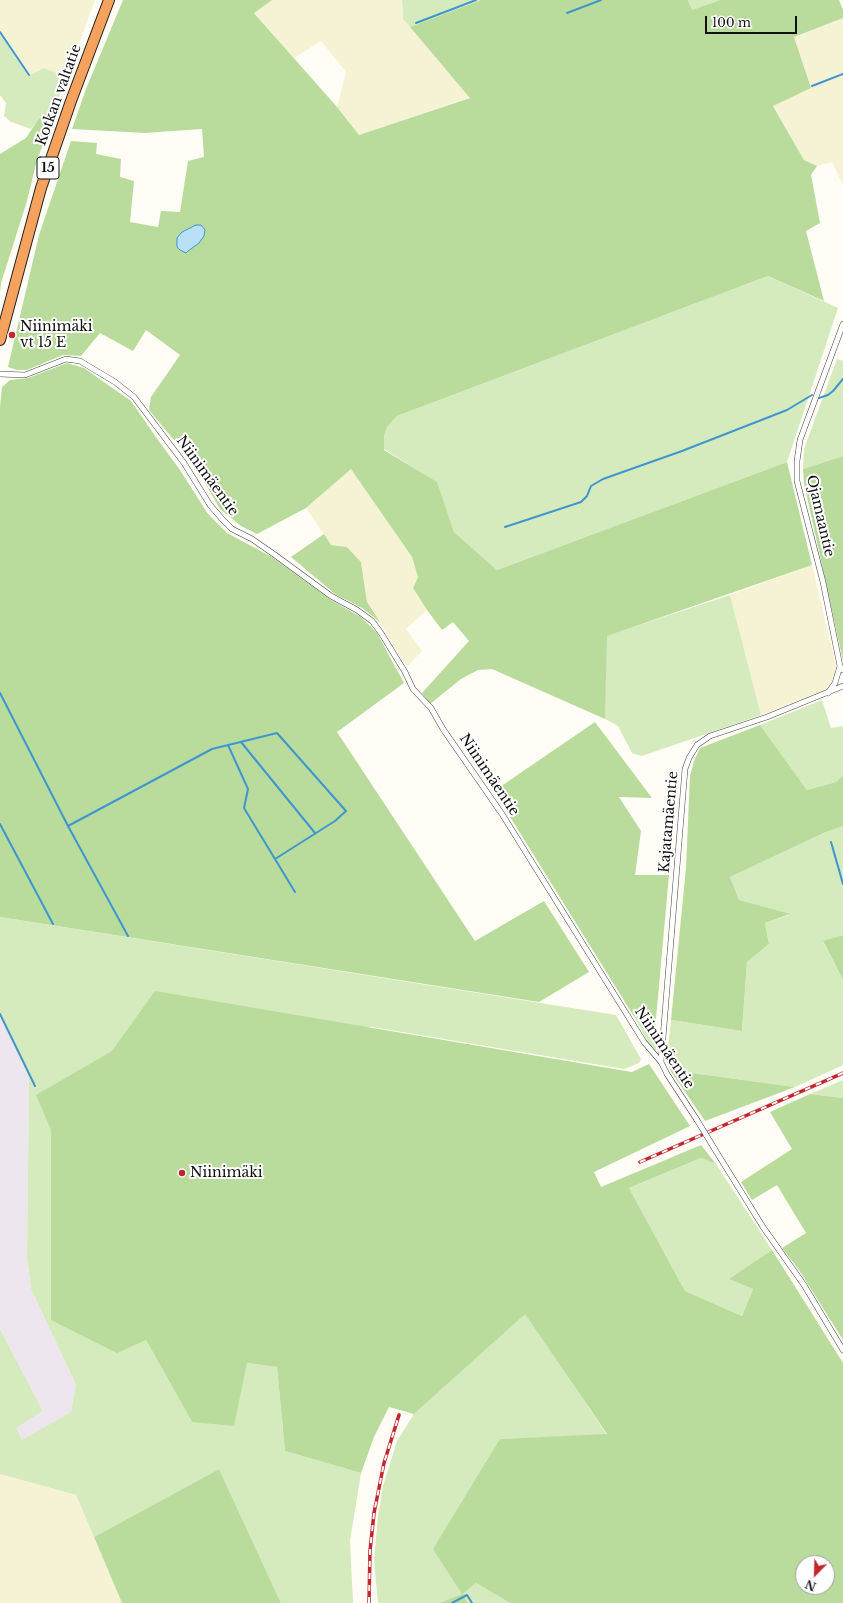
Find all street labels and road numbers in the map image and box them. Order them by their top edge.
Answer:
street label: Kotkan valtatie [33,42,85,148]
road number: 15 [37,157,59,179]
street label: Niinimäentie [172,433,242,519]
street label: Ojamaantie [802,473,838,559]
street label: Niinimäentie [455,731,523,819]
street label: Kajatamäentie [656,770,682,874]
street label: Niinimäentie [630,1004,698,1092]

